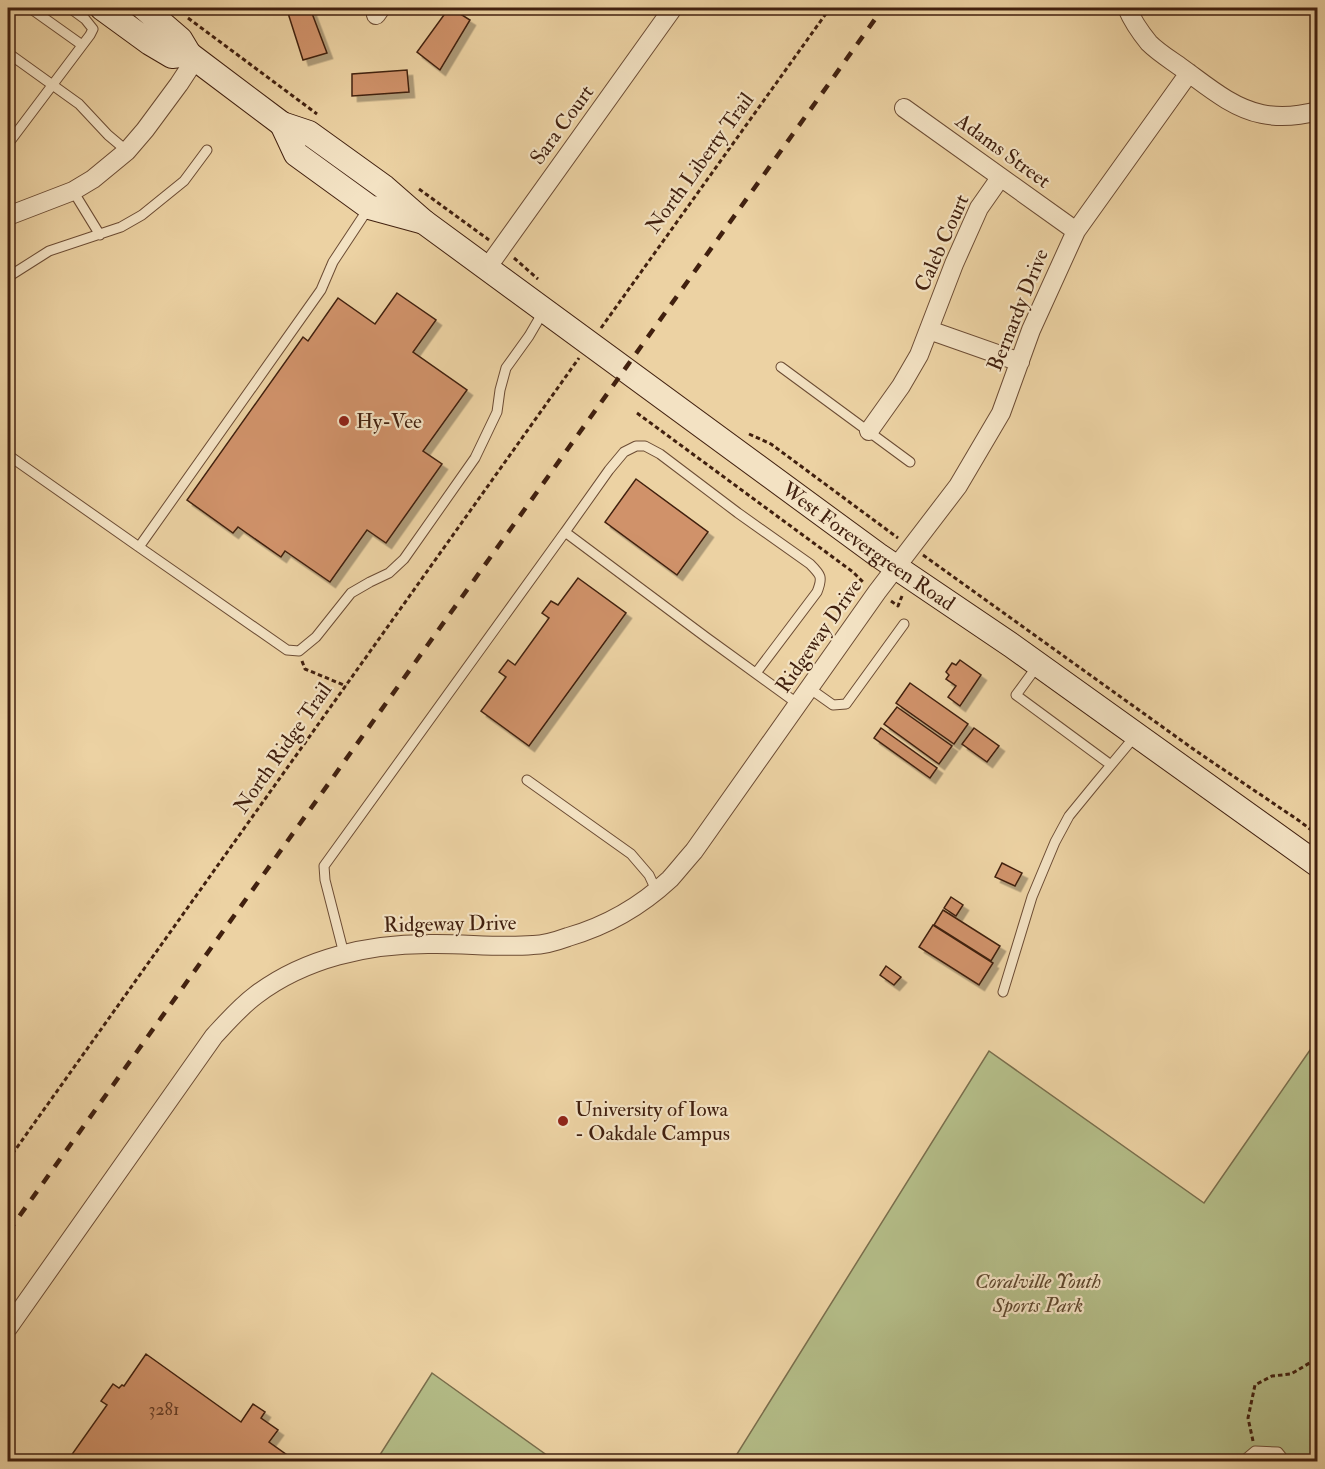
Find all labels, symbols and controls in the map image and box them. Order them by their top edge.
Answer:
street label: Sara Court [524,80,600,170]
street label: North Liberty Trail [640,87,760,239]
street label: Adams Street [949,107,1056,195]
street label: Caleb Court [909,190,976,296]
street label: Bernardy Drive [981,245,1055,375]
place label: Hy-Vee [356,408,422,435]
marker: Hy-Vee [337,414,351,428]
street label: West Forevergreen Road [776,475,961,617]
street label: Ridgeway Drive [770,574,868,698]
street label: North Ridge Trail [228,677,338,819]
street label: Ridgeway Drive [383,909,517,939]
place label: University of Iowa - Oakdale Campus [575,1096,730,1147]
marker: University of Iowa - Oakdale Campus [556,1114,570,1128]
park label: Coralville Youth Sports Park [975,1268,1101,1319]
house number: 3281 [149,1398,179,1421]

